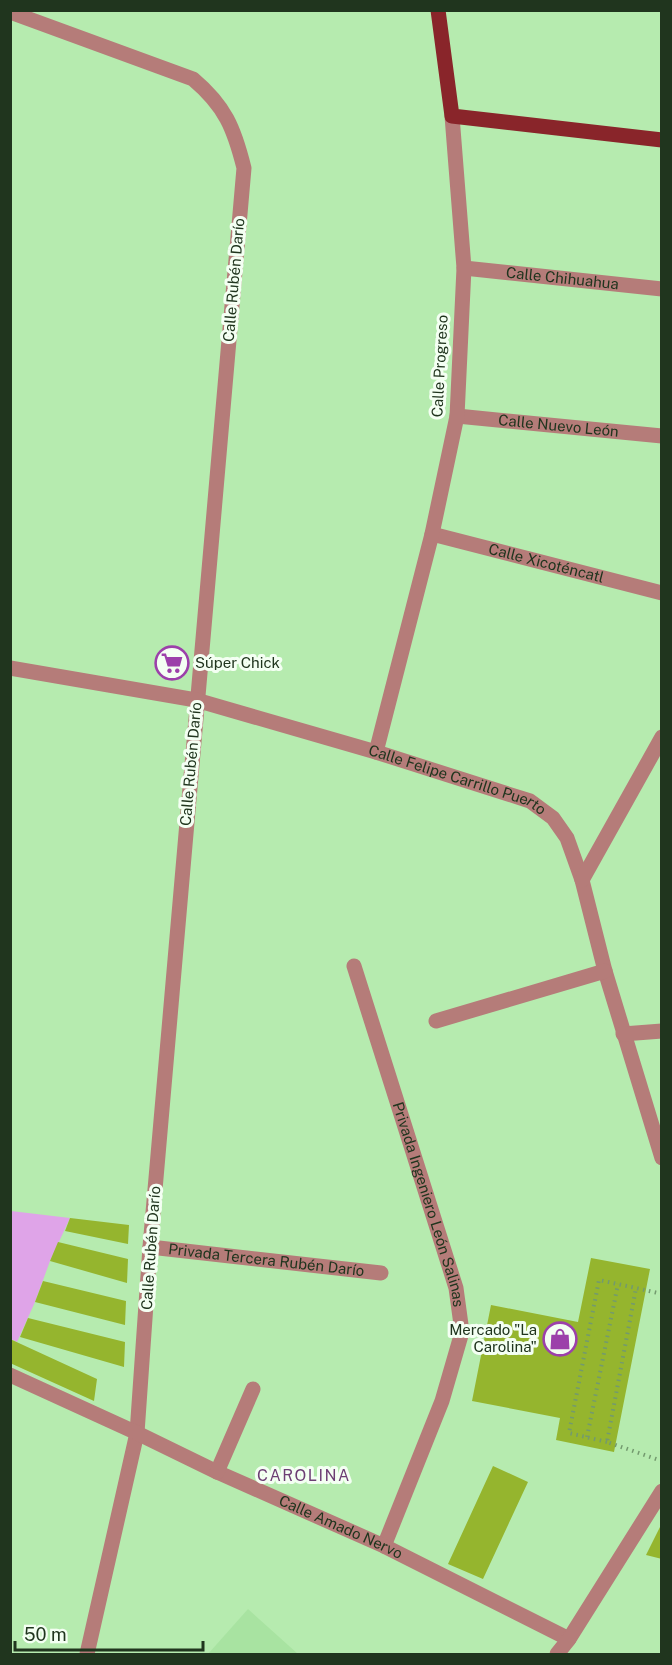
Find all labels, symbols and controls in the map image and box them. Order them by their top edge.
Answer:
street label: Calle Rubén Darío [220,217,247,343]
street label: Calle Chihuahua [505,264,620,292]
street label: Calle Progreso [428,314,451,418]
street label: Calle Nuevo León [498,411,620,440]
street label: Calle Xicoténcatl [487,540,606,586]
supermarket icon: Súper Chick [154,645,190,681]
place label: Súper Chick [195,654,280,671]
street label: Calle Rubén Darío [177,701,204,827]
street label: Calle Felipe Carrillo Puerto [367,741,550,818]
street label: Privada Ingeniero León Salinas [390,1100,467,1308]
street label: Calle Rubén Darío [138,1185,163,1311]
street label: Privada Tercera Rubén Darío [167,1240,365,1279]
place label: Mercado "La Carolina" [449,1321,537,1355]
shop icon: Mercado "La Carolina" [542,1321,578,1357]
district label: CAROLINA [257,1466,351,1485]
street label: Calle Amado Nervo [276,1492,406,1562]
scale bar [15,1614,202,1652]
text: 50 m [24,1624,67,1645]

